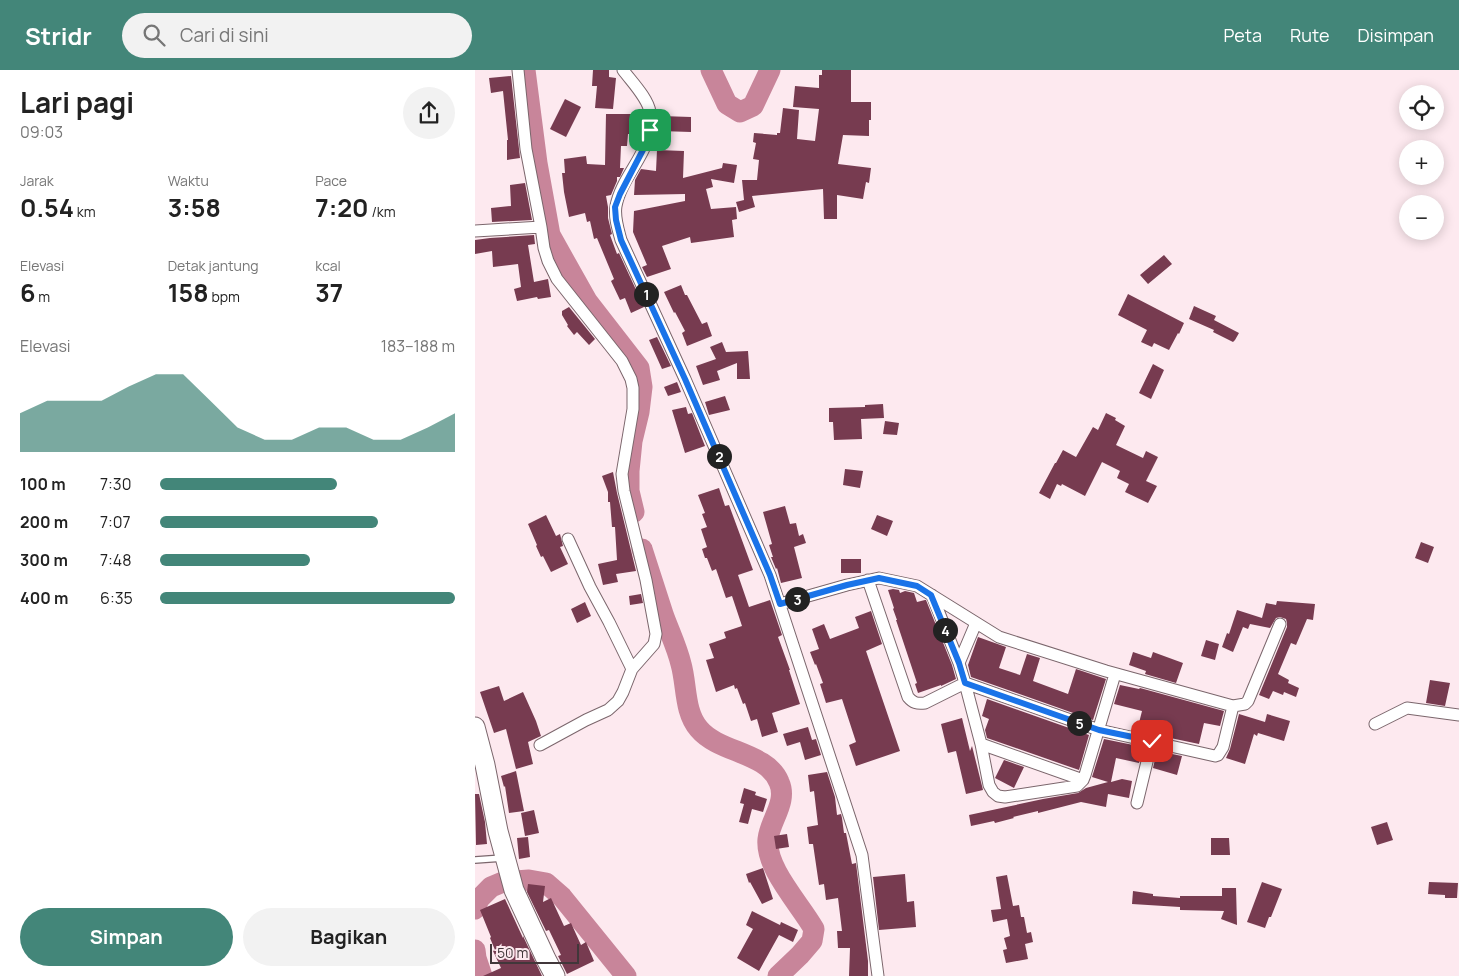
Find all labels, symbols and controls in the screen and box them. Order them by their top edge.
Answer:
search box [122,13,472,58]
text: Stridr [25,19,92,52]
icon: search [140,21,168,49]
text: Cari di sini [180,22,269,48]
text: Peta [1223,23,1262,47]
text: Rute [1290,23,1329,47]
text: Disimpan [1357,23,1434,47]
text: Lari pagi [20,83,134,121]
map controls [1399,85,1444,240]
button: locate [1399,85,1444,130]
button: share [403,87,455,139]
pin [629,109,671,151]
icon: arrive [636,116,664,144]
text: 09:03 [20,121,63,143]
button: + [1399,140,1444,185]
text: Jarak [20,171,54,190]
text: Waktu [168,171,209,190]
text: Pace [315,171,347,190]
text: 0.54 [20,190,74,225]
text: 3:58 [168,190,221,225]
text: 7:20 [315,190,369,225]
button: − [1399,195,1444,240]
text: km [74,202,96,221]
text: /km [369,202,396,221]
text: Elevasi [20,256,64,275]
text: Detak jantung [168,256,259,275]
text: kcal [315,256,341,275]
text: 6 [20,275,36,310]
text: 158 [168,275,209,310]
text: 37 [315,275,343,310]
pin: 1 [633,282,659,306]
text: 1 [643,285,650,304]
text: m [36,287,50,306]
text: bpm [209,287,240,306]
text: Elevasi [20,335,71,357]
text: 183–188 m [381,335,455,357]
pin: 2 [707,444,731,468]
text: 2 [715,447,724,466]
text: 100 m [20,473,66,495]
text: 7:30 [100,473,131,495]
text: 200 m [20,511,68,533]
text: 7:07 [100,511,131,533]
text: 300 m [20,549,68,571]
text: 7:48 [100,549,132,571]
pin: 3 [785,586,809,612]
text: 400 m [20,587,68,609]
text: 6:35 [100,587,133,609]
text: 3 [793,590,802,609]
pin: 4 [933,618,957,642]
text: 4 [941,621,950,640]
pin: 5 [1067,710,1091,736]
text: 5 [1075,714,1084,733]
pin [1131,720,1173,762]
icon: check [1138,727,1166,755]
button: Simpan [20,908,233,966]
button: Bagikan [243,908,455,966]
scale bar [490,941,579,964]
text: 50 m [497,943,528,962]

